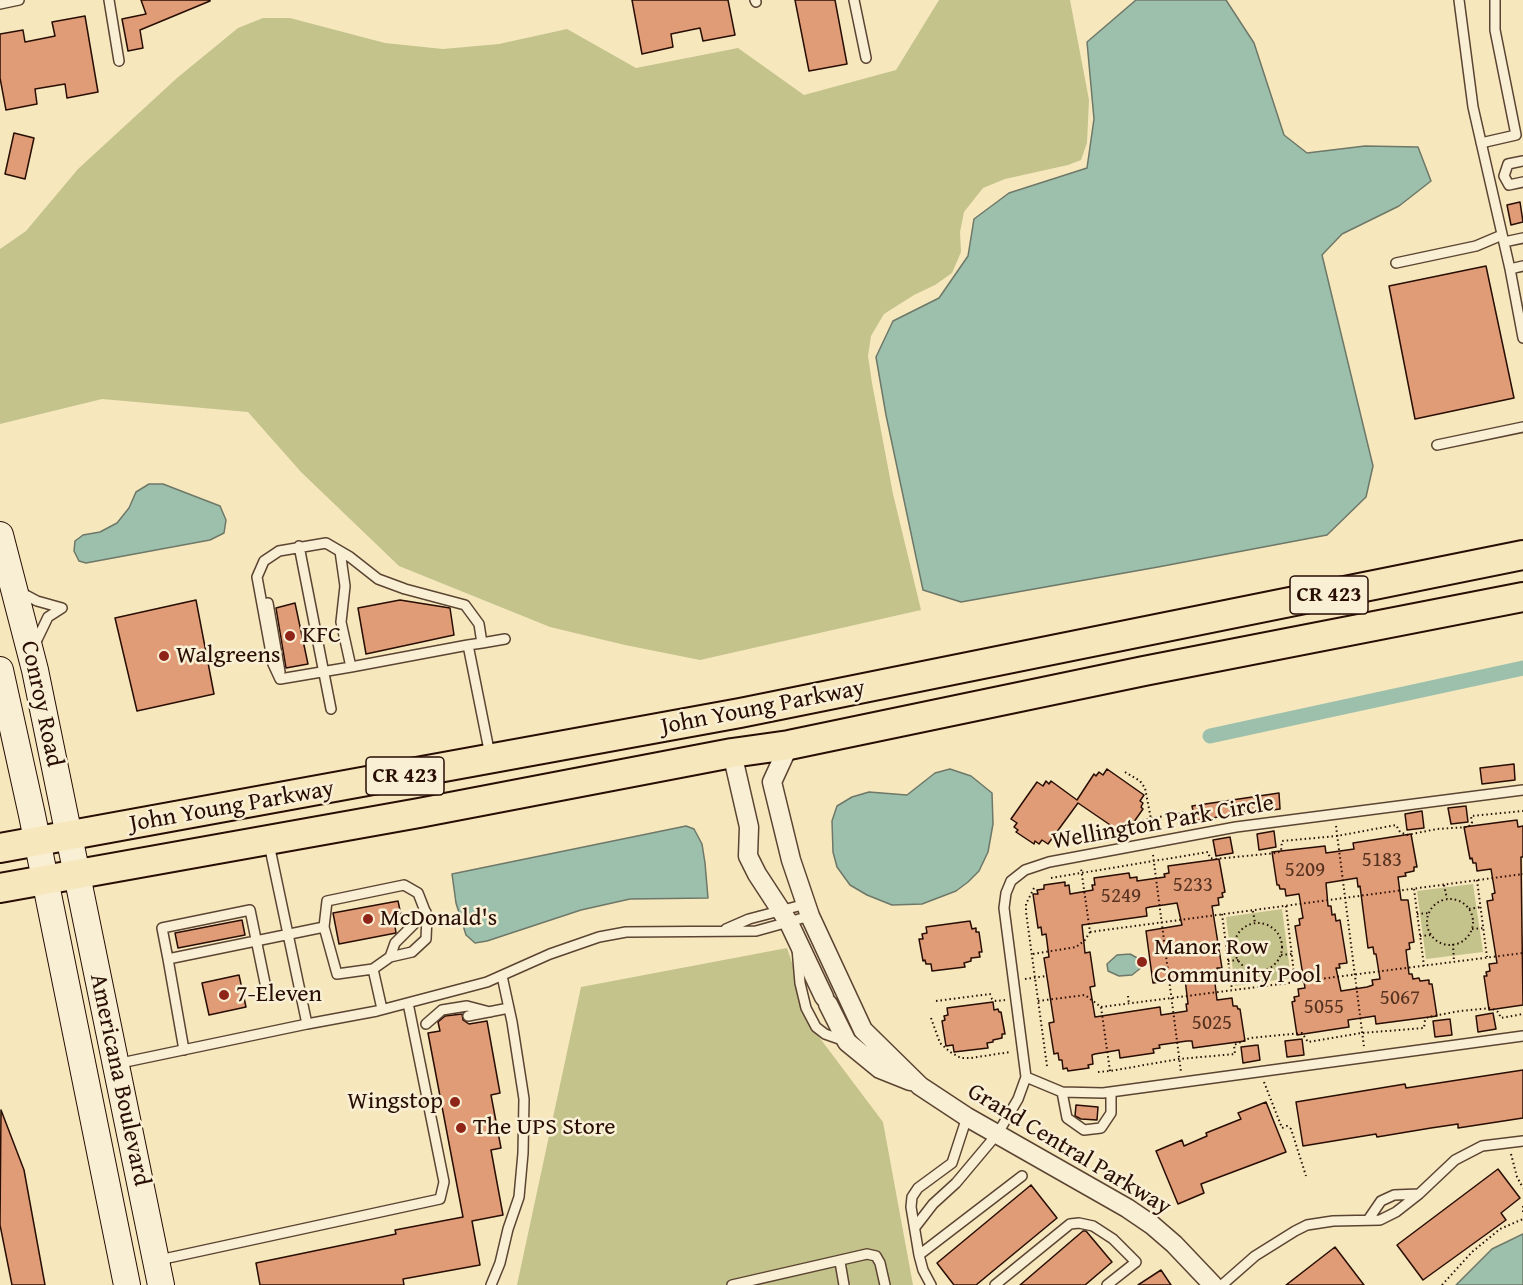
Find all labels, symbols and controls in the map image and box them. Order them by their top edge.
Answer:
road number: CR 423 [1290,576,1368,614]
place label: KFC [302,622,341,650]
marker: KFC [283,629,297,643]
street label: Conroy Road [14,638,68,770]
place label: Walgreens [176,642,281,670]
marker: Walgreens [157,649,171,663]
street label: John Young Parkway [659,674,867,742]
road number: CR 423 [366,757,444,795]
street label: John Young Parkway [127,775,337,839]
street label: Wellington Park Circle [1050,789,1276,857]
house number: 5183 [1362,848,1402,874]
house number: 5209 [1285,858,1325,884]
house number: 5233 [1173,873,1213,899]
house number: 5249 [1101,884,1141,910]
place label: McDonald's [380,905,497,933]
marker: McDonald's [361,912,375,926]
place label: Manor Row Community Pool [1154,934,1322,990]
marker: Manor Row Community Pool [1135,955,1149,969]
street label: Americana Boulevard [82,971,156,1189]
place label: 7-Eleven [236,981,322,1009]
house number: 5067 [1380,986,1420,1012]
marker: 7-Eleven [217,988,231,1002]
house number: 5055 [1304,995,1344,1021]
house number: 5025 [1192,1011,1232,1037]
street label: Grand Central Parkway [962,1078,1176,1222]
place label: Wingstop [347,1088,443,1116]
marker: Wingstop [448,1095,462,1109]
place label: The UPS Store [473,1114,615,1142]
marker: The UPS Store [454,1121,468,1135]

